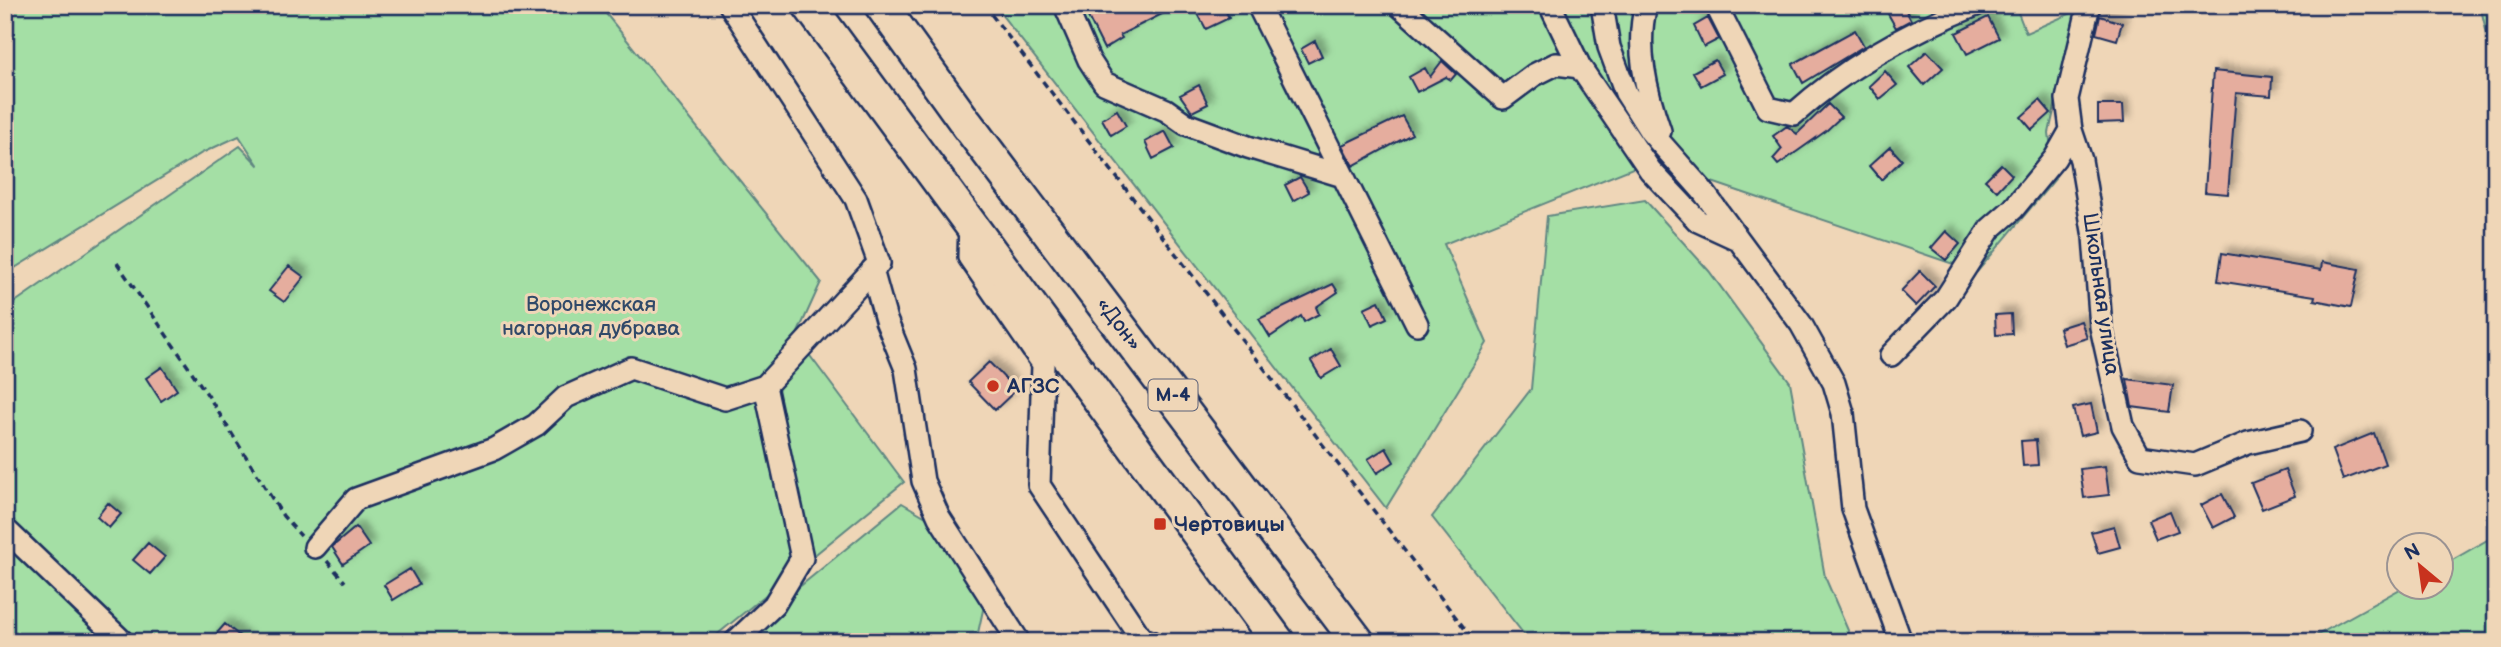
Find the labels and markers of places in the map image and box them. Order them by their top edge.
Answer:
place label: АГЗС [1006,374,1060,399]
marker: АГЗС [985,378,1001,394]
place label: Чертовицы [1174,512,1285,537]
marker: Чертовицы [1152,516,1168,532]

